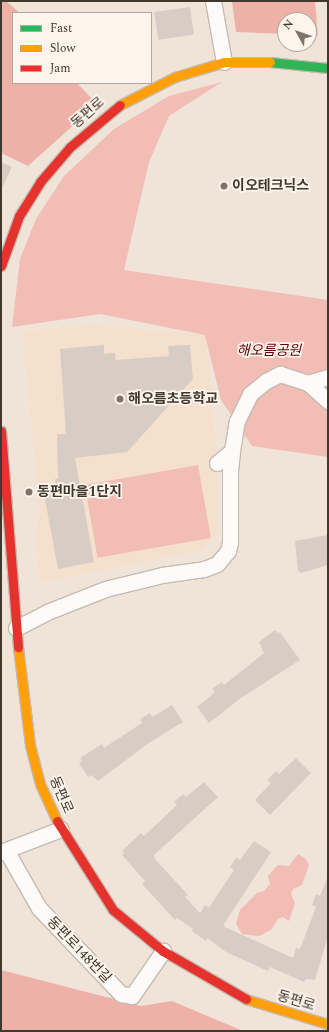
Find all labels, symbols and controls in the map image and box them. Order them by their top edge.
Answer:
legend [12,12,152,84]
north arrow [277,12,317,52]
text: N [279,16,298,34]
text: Fast [50,19,72,38]
text: Slow [50,39,75,58]
text: Jam [50,59,71,78]
street label: 동편로 [68,94,108,132]
place label: 이오테크닉스 [232,178,309,194]
marker: 이오테크닉스 [219,181,229,191]
park label: 해오름공원 [237,343,301,359]
place label: 해오름초등학교 [128,391,218,407]
marker: 해오름초등학교 [115,394,125,404]
place label: 동편마을1단지 [37,484,122,500]
marker: 동편마을1단지 [24,487,34,497]
street label: 동편로 [46,774,76,816]
street label: 동편로148번길 [43,913,115,987]
street label: 동편로 [275,987,317,1015]

